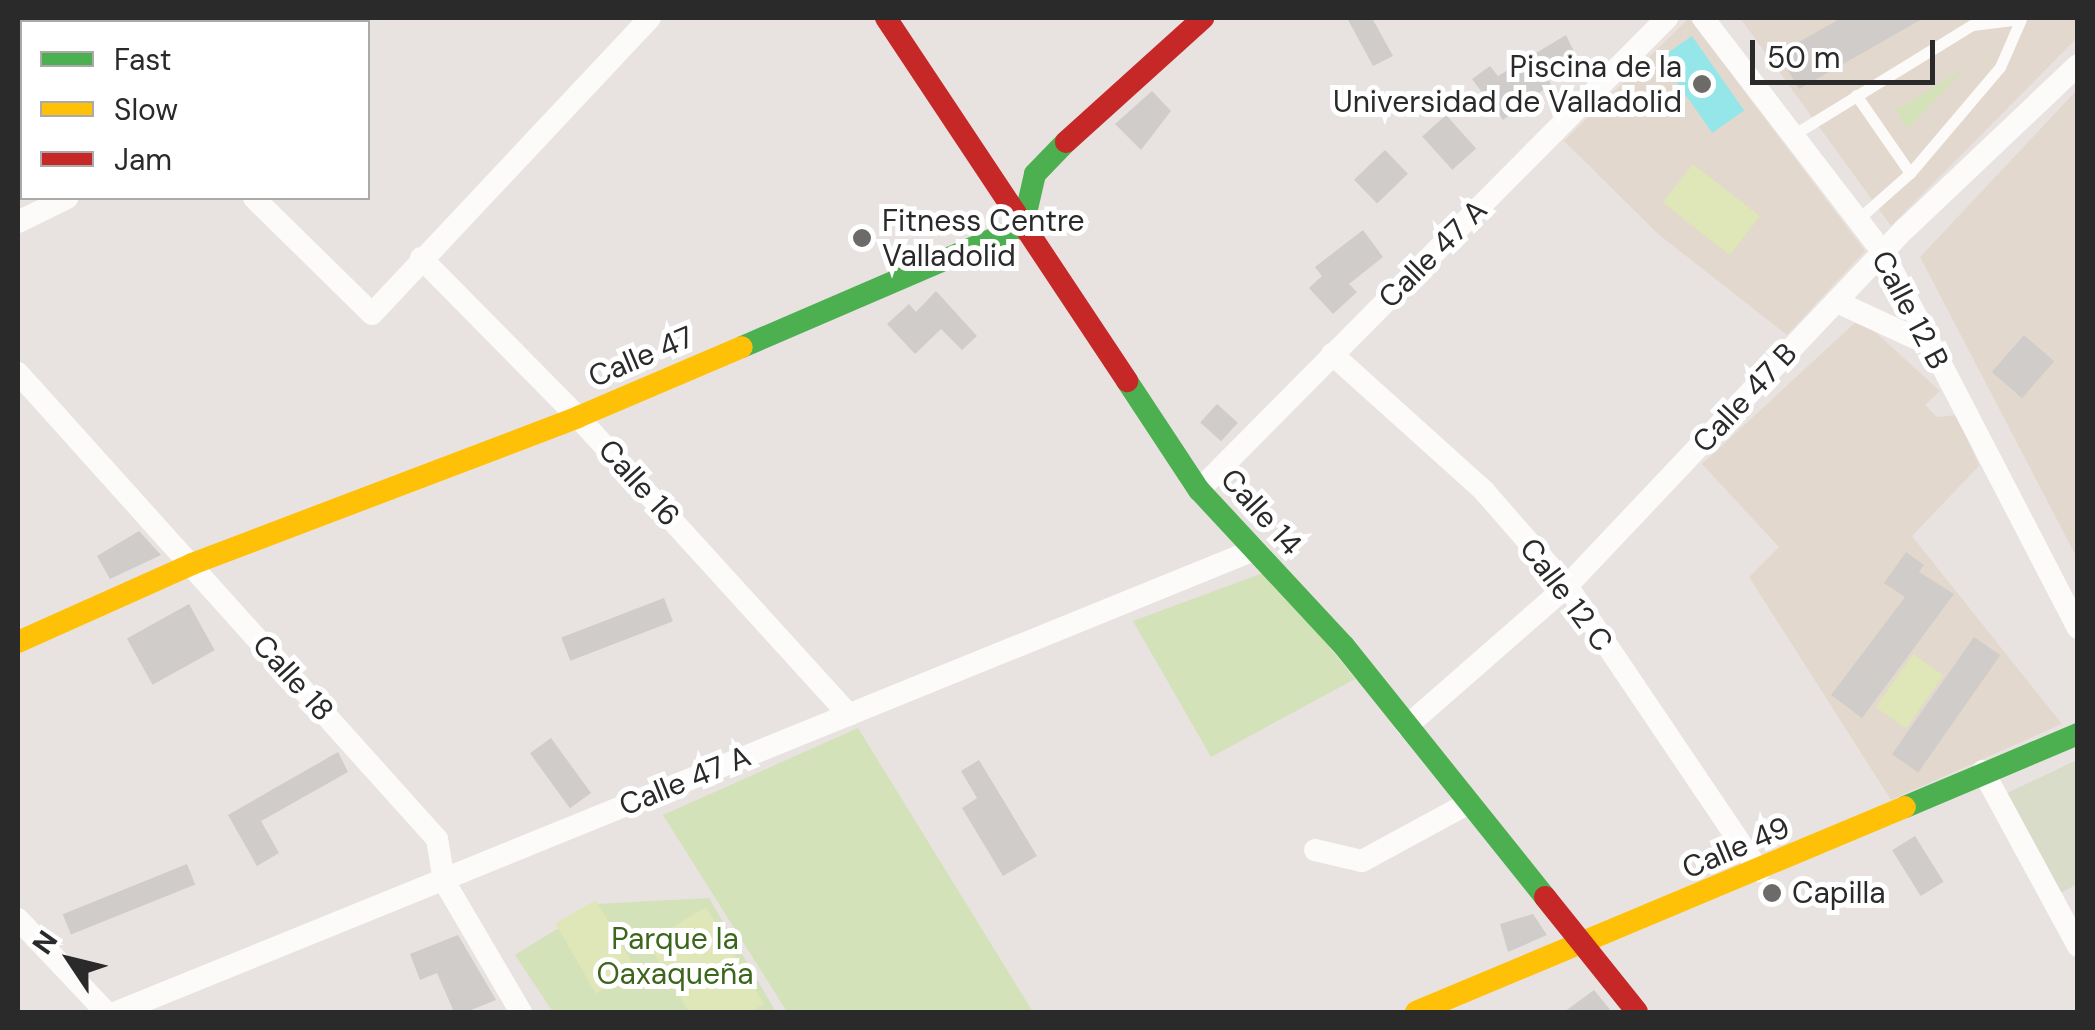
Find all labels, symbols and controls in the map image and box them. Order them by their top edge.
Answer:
legend [20,20,370,200]
scale bar [1755,20,1940,82]
text: 50 m [1767,38,1841,77]
text: Fast [114,40,172,79]
place label: Piscina de la Universidad de Valladolid [1333,49,1682,120]
marker: Piscina de la Universidad de Valladolid [1691,73,1713,95]
text: Slow [114,90,178,129]
text: Jam [114,140,172,179]
street label: Calle 47 A [1371,192,1495,316]
place label: Fitness Centre Valladolid [882,203,1084,274]
marker: Fitness Centre Valladolid [851,227,873,249]
street label: Calle 12 B [1864,245,1956,375]
street label: Calle 47 [583,319,699,395]
street label: Calle 47 B [1685,336,1805,460]
street label: Calle 16 [591,432,687,534]
street label: Calle 14 [1213,461,1309,563]
street label: Calle 12 C [1512,531,1620,659]
street label: Calle 18 [245,627,341,729]
street label: Calle 47 A [614,738,756,824]
street label: Calle 49 [1677,809,1795,887]
place label: Capilla [1792,875,1886,911]
marker: Capilla [1761,882,1783,904]
north arrow [20,910,120,1010]
park label: Parque la Oaxaqueña [596,921,754,992]
text: N [24,924,66,961]

